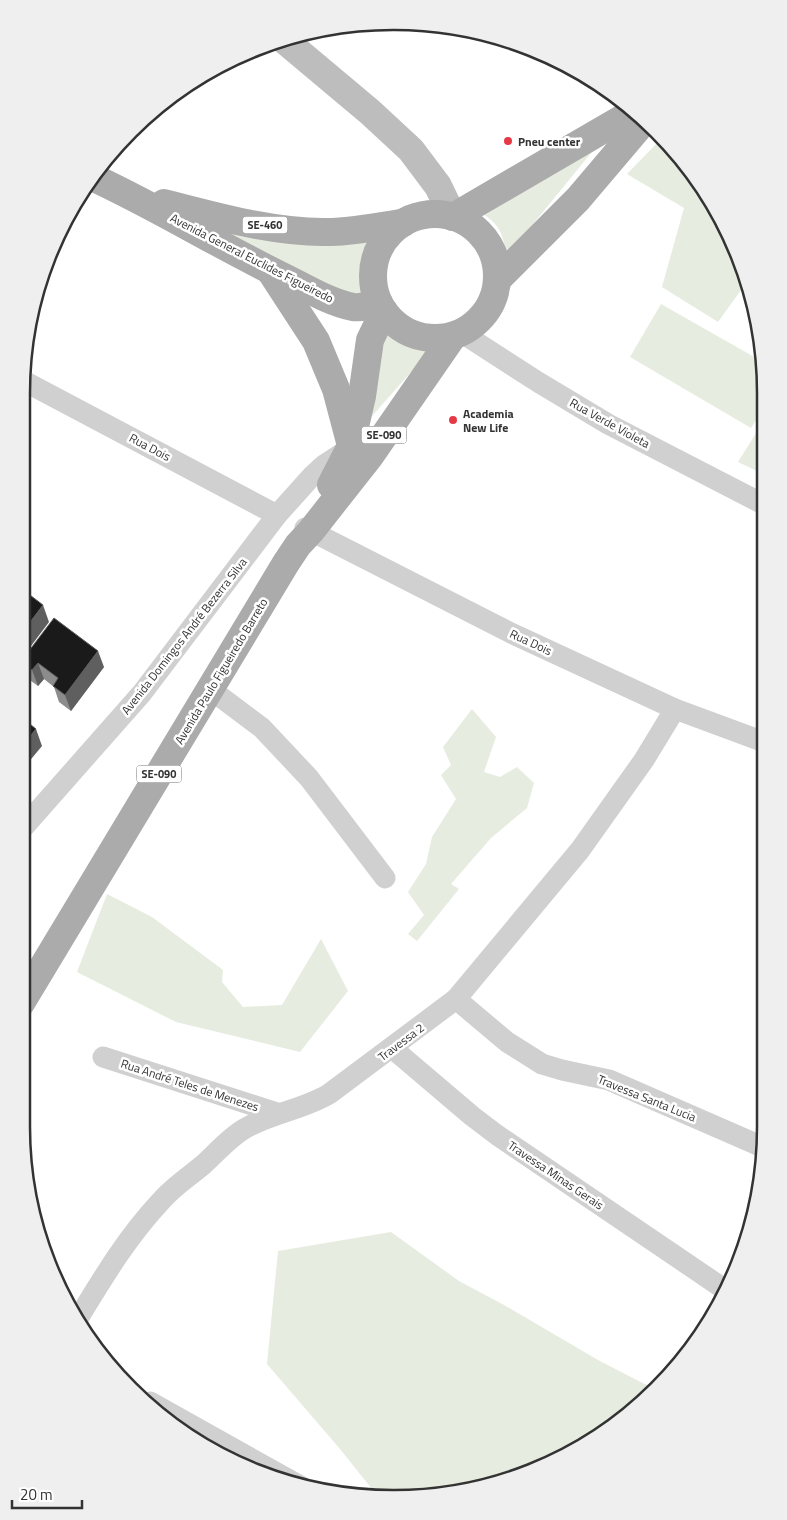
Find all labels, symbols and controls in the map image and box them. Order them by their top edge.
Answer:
place label: Pneu center [518,132,581,151]
marker: Pneu center [502,135,514,147]
street label: Avenida General Euclides Figueiredo [167,208,337,308]
road number: SE-460 [242,216,288,234]
street label: Rua Verde Violeta [566,393,654,453]
place label: Academia New Life [463,404,514,437]
marker: Academia New Life [447,414,459,426]
road number: SE-090 [362,426,406,444]
street label: Rua Dois [126,428,175,466]
street label: Avenida Domingos André Bezerra Silva [117,553,251,719]
street label: Avenida Paulo Figueiredo Barreto [170,594,272,748]
street label: Rua Dois [507,624,556,660]
road number: SE-090 [136,766,182,782]
street label: Travessa 2 [374,1018,428,1066]
street label: Rua André Teles de Menezes [119,1054,262,1116]
street label: Travessa Santa Lucia [595,1070,699,1126]
street label: Travessa Minas Gerais [504,1136,608,1214]
scale bar [12,1478,82,1510]
text: 20 m [20,1483,53,1506]

